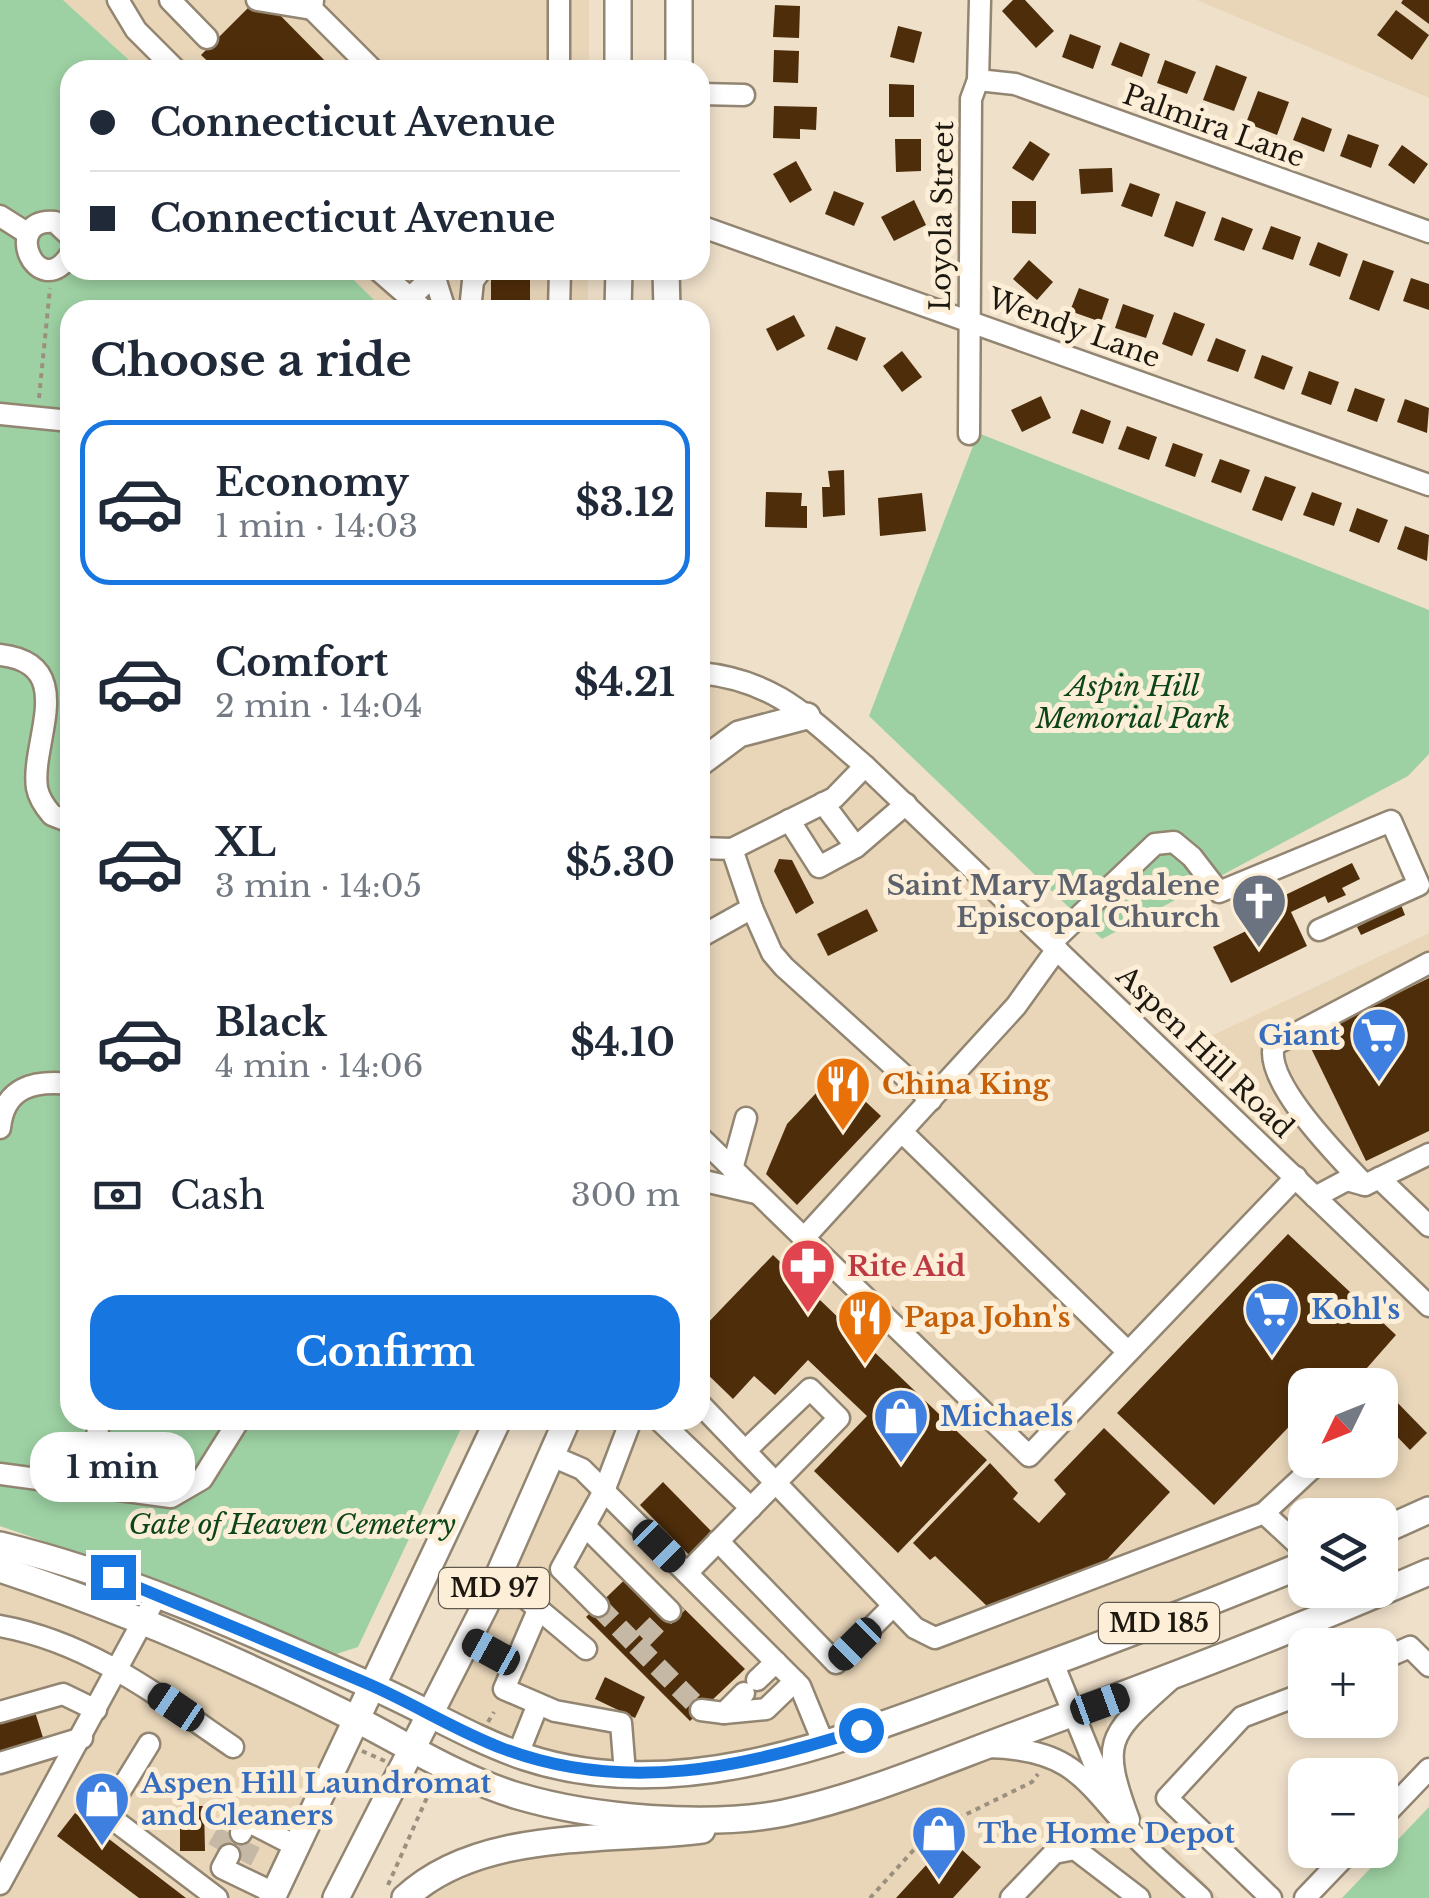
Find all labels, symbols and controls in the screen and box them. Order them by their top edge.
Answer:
street label: Palmira Lane [1118,77,1310,175]
text: Connecticut Avenue [150,99,556,146]
street label: Loyola Street [923,120,961,311]
text: Connecticut Avenue [150,195,556,242]
street label: Wendy Lane [982,280,1165,375]
text: Choose a ride [90,332,412,388]
icon: car [95,458,185,548]
text: Economy [215,459,409,506]
text: $3.12 [575,479,675,526]
text: 1 min · 14:03 [215,506,418,546]
icon: car [95,638,185,728]
text: Comfort [215,639,388,686]
text: $4.21 [574,659,675,706]
park label: Aspin Hill Memorial Park [1035,669,1230,736]
text: 2 min · 14:04 [215,686,422,726]
icon: car [95,818,185,908]
text: XL [215,819,276,866]
text: $5.30 [565,839,675,886]
text: 3 min · 14:05 [215,866,422,906]
place label: Saint Mary Magdalene Episcopal Church [886,868,1220,935]
church icon: Saint Mary Magdalene Episcopal Church [1229,871,1289,950]
street label: Aspen Hill Road [1108,958,1301,1146]
icon: car [95,998,185,1088]
text: Black [215,999,327,1046]
supermarket icon: Giant [1349,1005,1409,1084]
place label: Giant [1258,1018,1340,1053]
text: $4.10 [570,1019,675,1066]
text: 4 min · 14:06 [215,1046,423,1086]
restaurant icon: China King [813,1054,873,1133]
place label: China King [882,1067,1051,1102]
icon: cash [90,1168,145,1223]
text: Cash [170,1172,265,1219]
text: 300 m [571,1175,680,1215]
pharmacy icon: Rite Aid [778,1236,838,1315]
place label: Rite Aid [847,1249,966,1284]
supermarket icon: Kohl's [1242,1279,1302,1358]
restaurant icon: Papa John's [835,1287,895,1366]
place label: Kohl's [1311,1292,1400,1327]
button: Confirm [90,1295,680,1410]
place label: Papa John's [904,1300,1071,1335]
north arrow [1288,1368,1398,1478]
map controls [1288,1368,1398,1868]
shop icon: Michaels [871,1386,931,1465]
place label: Michaels [940,1399,1073,1434]
callout: 1 min [31,1432,196,1502]
text: 1 min [66,1447,159,1487]
button: layers [1288,1498,1398,1608]
park label: Gate of Heaven Cemetery [128,1507,456,1542]
car [627,1514,691,1578]
route end [91,1555,136,1600]
road number: MD 97 [439,1568,549,1608]
road number: MD 185 [1099,1603,1219,1643]
car [823,1612,887,1676]
car [457,1624,525,1680]
button: + [1288,1628,1398,1738]
car [143,1678,209,1736]
car [1067,1680,1133,1728]
route start [839,1708,884,1753]
button: − [1288,1758,1398,1868]
place label: Aspen Hill Laundromat and Cleaners [140,1766,491,1833]
shop icon: Aspen Hill Laundromat and Cleaners [72,1769,132,1848]
shop icon: The Home Depot [909,1803,969,1882]
place label: The Home Depot [978,1816,1235,1851]

